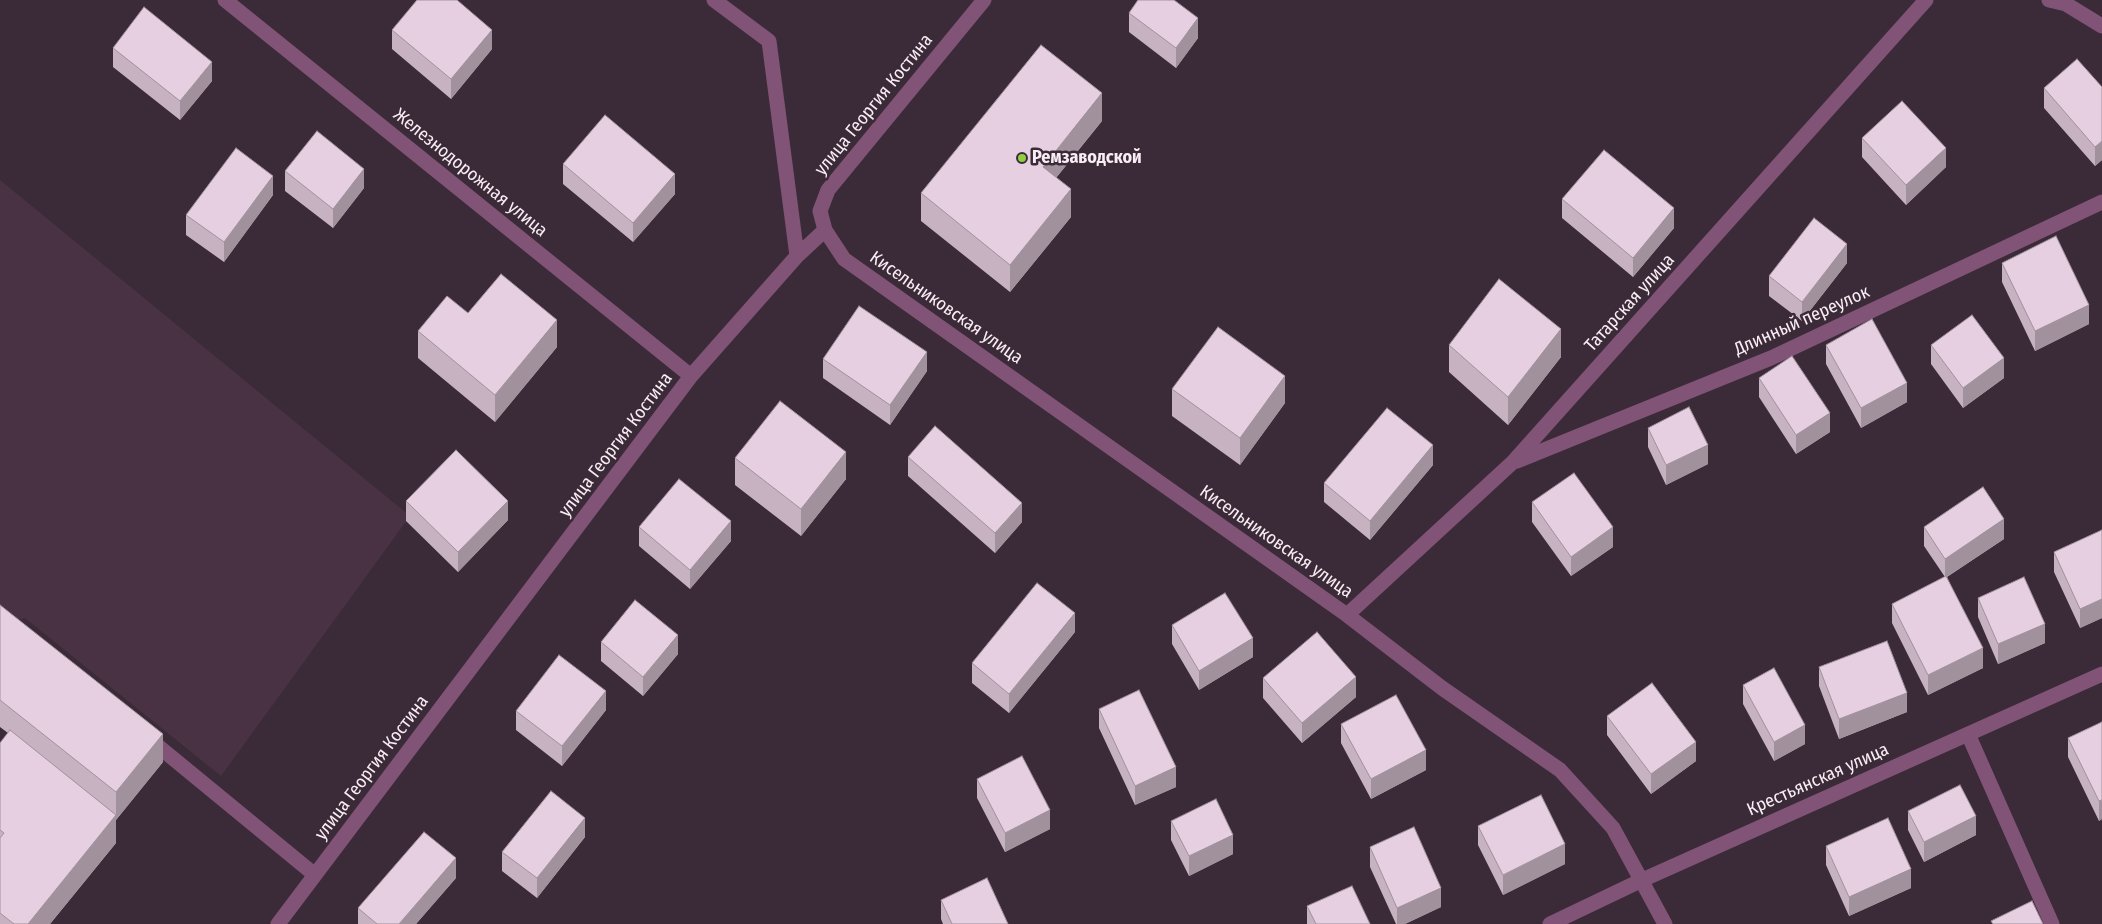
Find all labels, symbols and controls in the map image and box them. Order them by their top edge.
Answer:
street label: улица Георгия Костина [810,30,938,180]
street label: Железнодорожная улица [389,104,551,242]
place label: Ремзаводской [1032,147,1142,169]
marker: Ремзаводской [1016,152,1028,164]
street label: Кисельниковская улица [865,247,1027,369]
street label: Татарская улица [1581,250,1679,356]
street label: Длинный переулок [1731,281,1873,361]
street label: улица Георгия Костина [555,368,677,522]
street label: Кисельниковская улица [1195,481,1357,603]
street label: улица Георгия Костина [311,691,433,845]
street label: Крестьянская улица [1744,739,1892,821]

